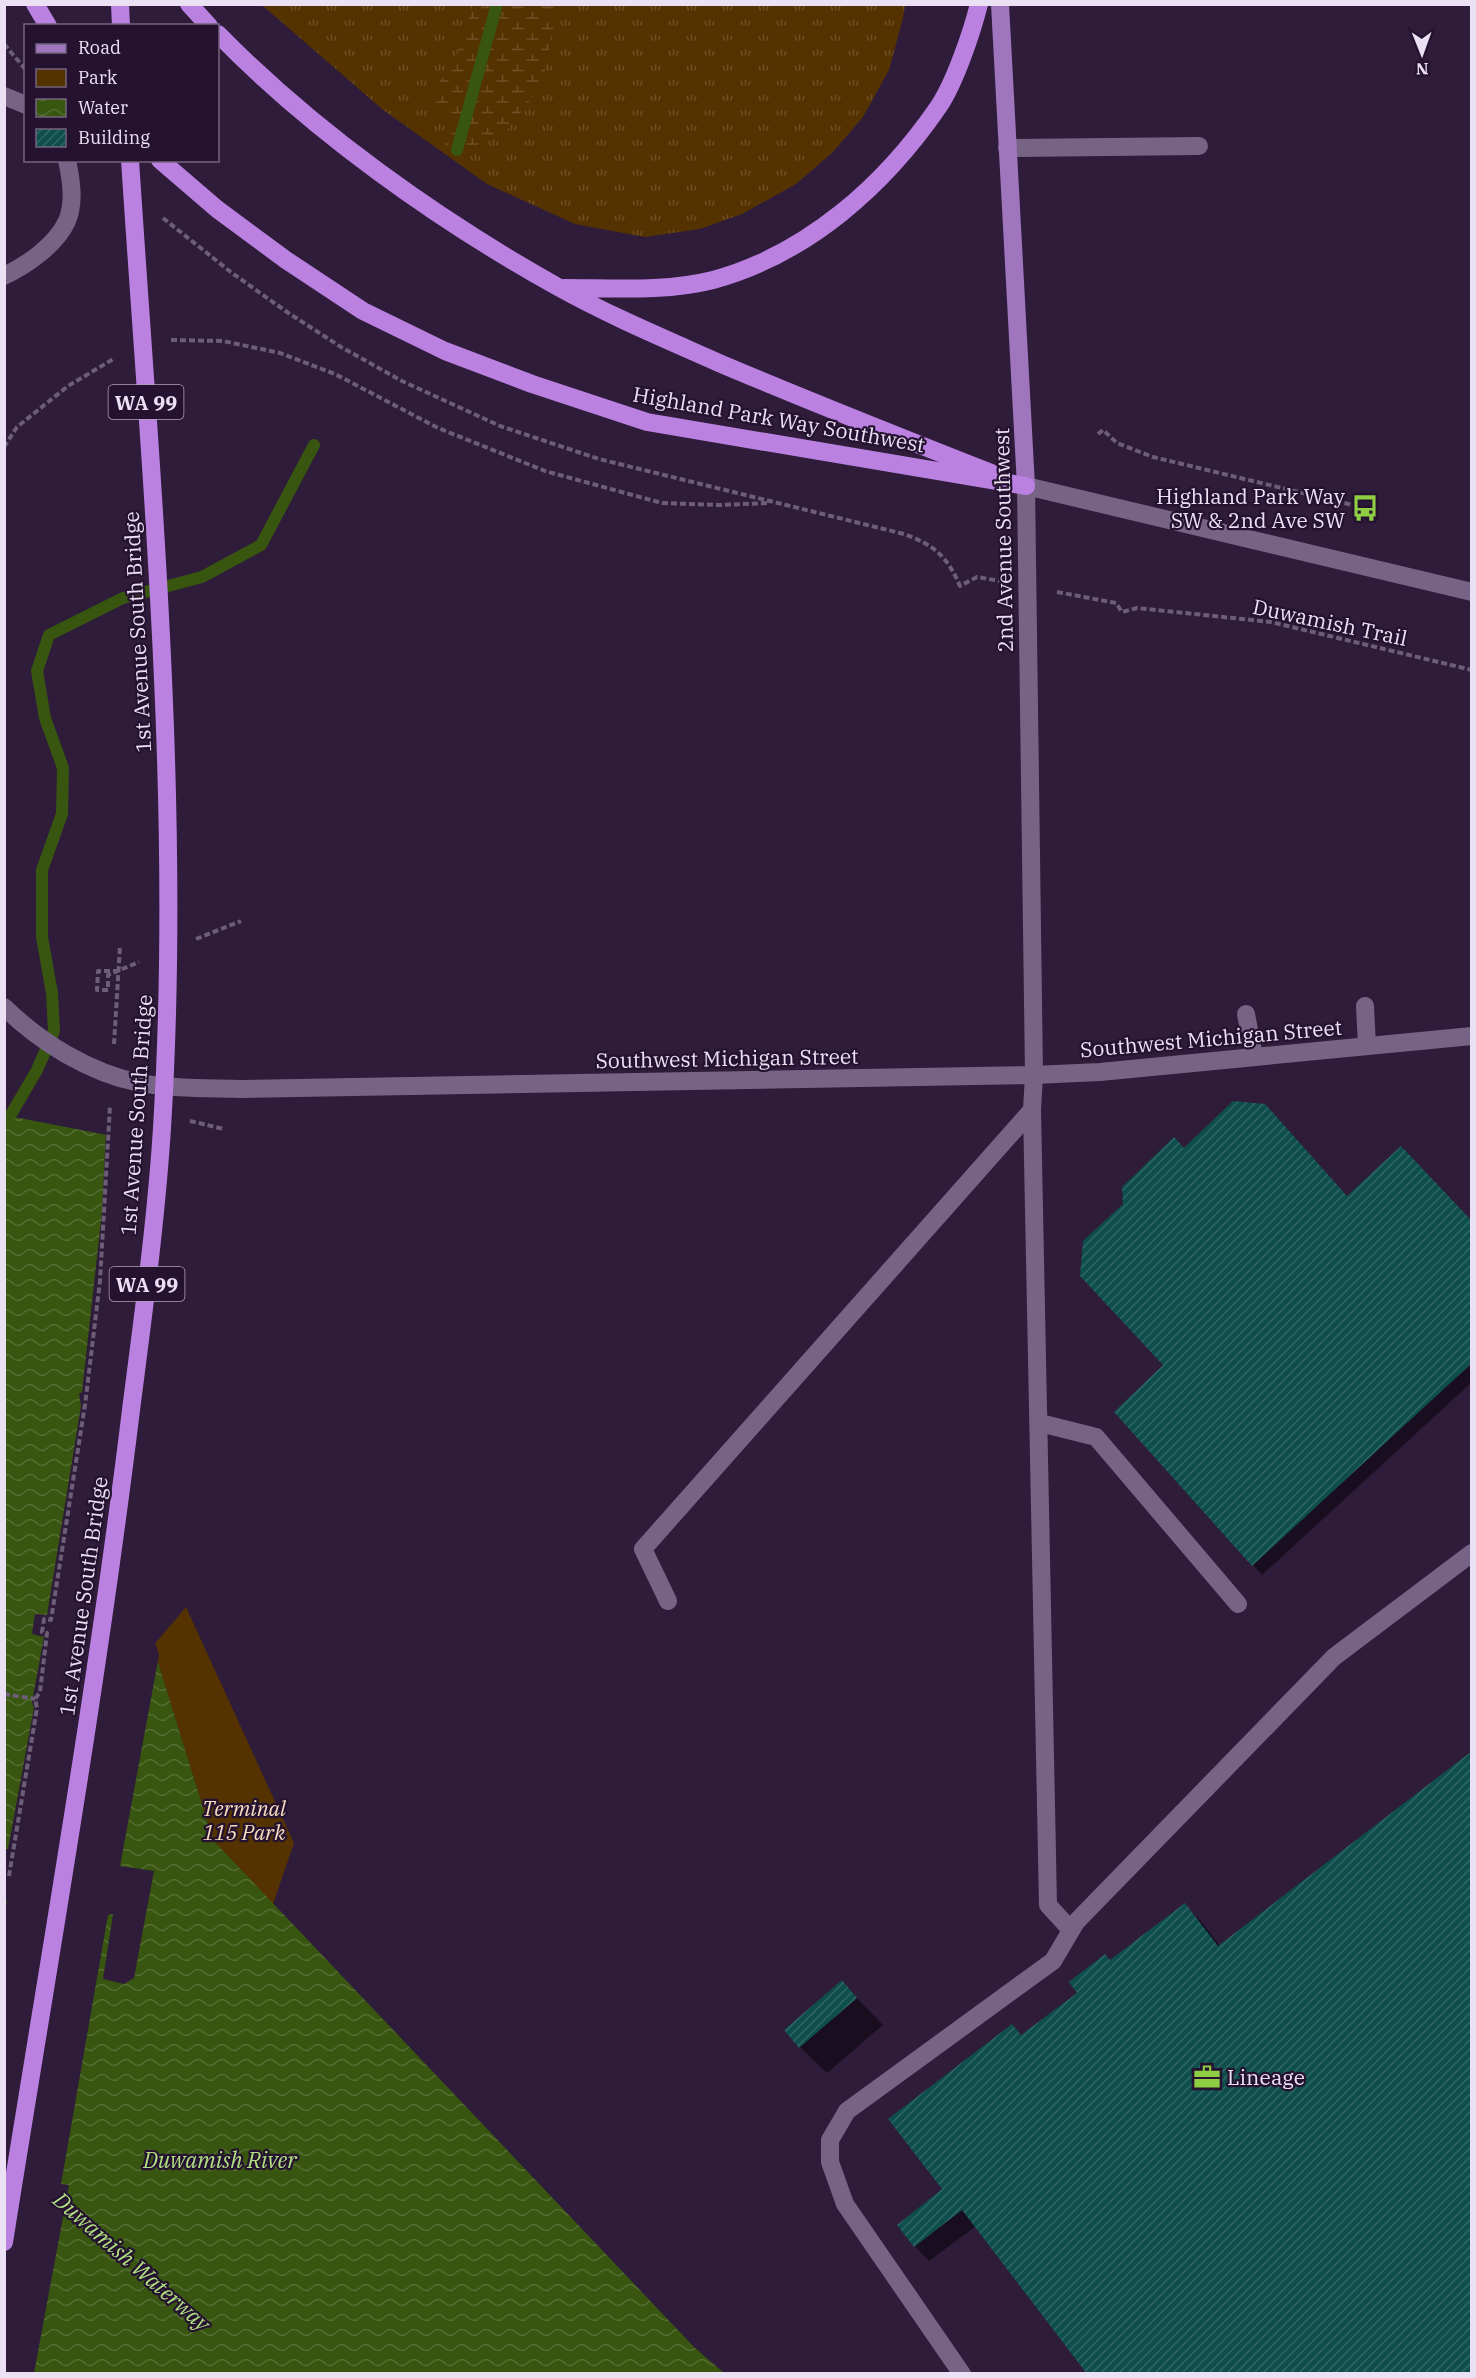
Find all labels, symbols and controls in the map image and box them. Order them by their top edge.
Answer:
legend [24,24,219,162]
north arrow [1392,24,1452,84]
text: Road [78,36,121,59]
text: N [1416,59,1429,79]
text: Park [78,66,118,89]
text: Water [78,96,128,119]
text: Building [78,126,150,149]
street label: Highland Park Way Southwest [631,380,927,458]
road number: WA 99 [108,385,184,419]
street label: 2nd Avenue Southwest [987,427,1019,653]
place label: Highland Park Way SW & 2nd Ave SW [1156,482,1346,534]
bus stop icon: Highland Park Way SW & 2nd Ave SW [1350,493,1380,523]
street label: 1st Avenue South Bridge [117,511,157,753]
street label: Duwamish Trail [1250,592,1410,652]
street label: 1st Avenue South Bridge [114,994,158,1236]
street label: Southwest Michigan Street [1079,1013,1343,1063]
street label: Southwest Michigan Street [595,1042,859,1074]
road number: WA 99 [110,1267,184,1301]
street label: 1st Avenue South Bridge [52,1474,114,1718]
park label: Terminal 115 Park [202,1794,287,1846]
office icon: Lineage [1192,2062,1222,2092]
place label: Lineage [1227,2063,1305,2091]
water label: Duwamish River [142,2145,298,2174]
water label: Duwamish Waterway [47,2184,218,2338]

